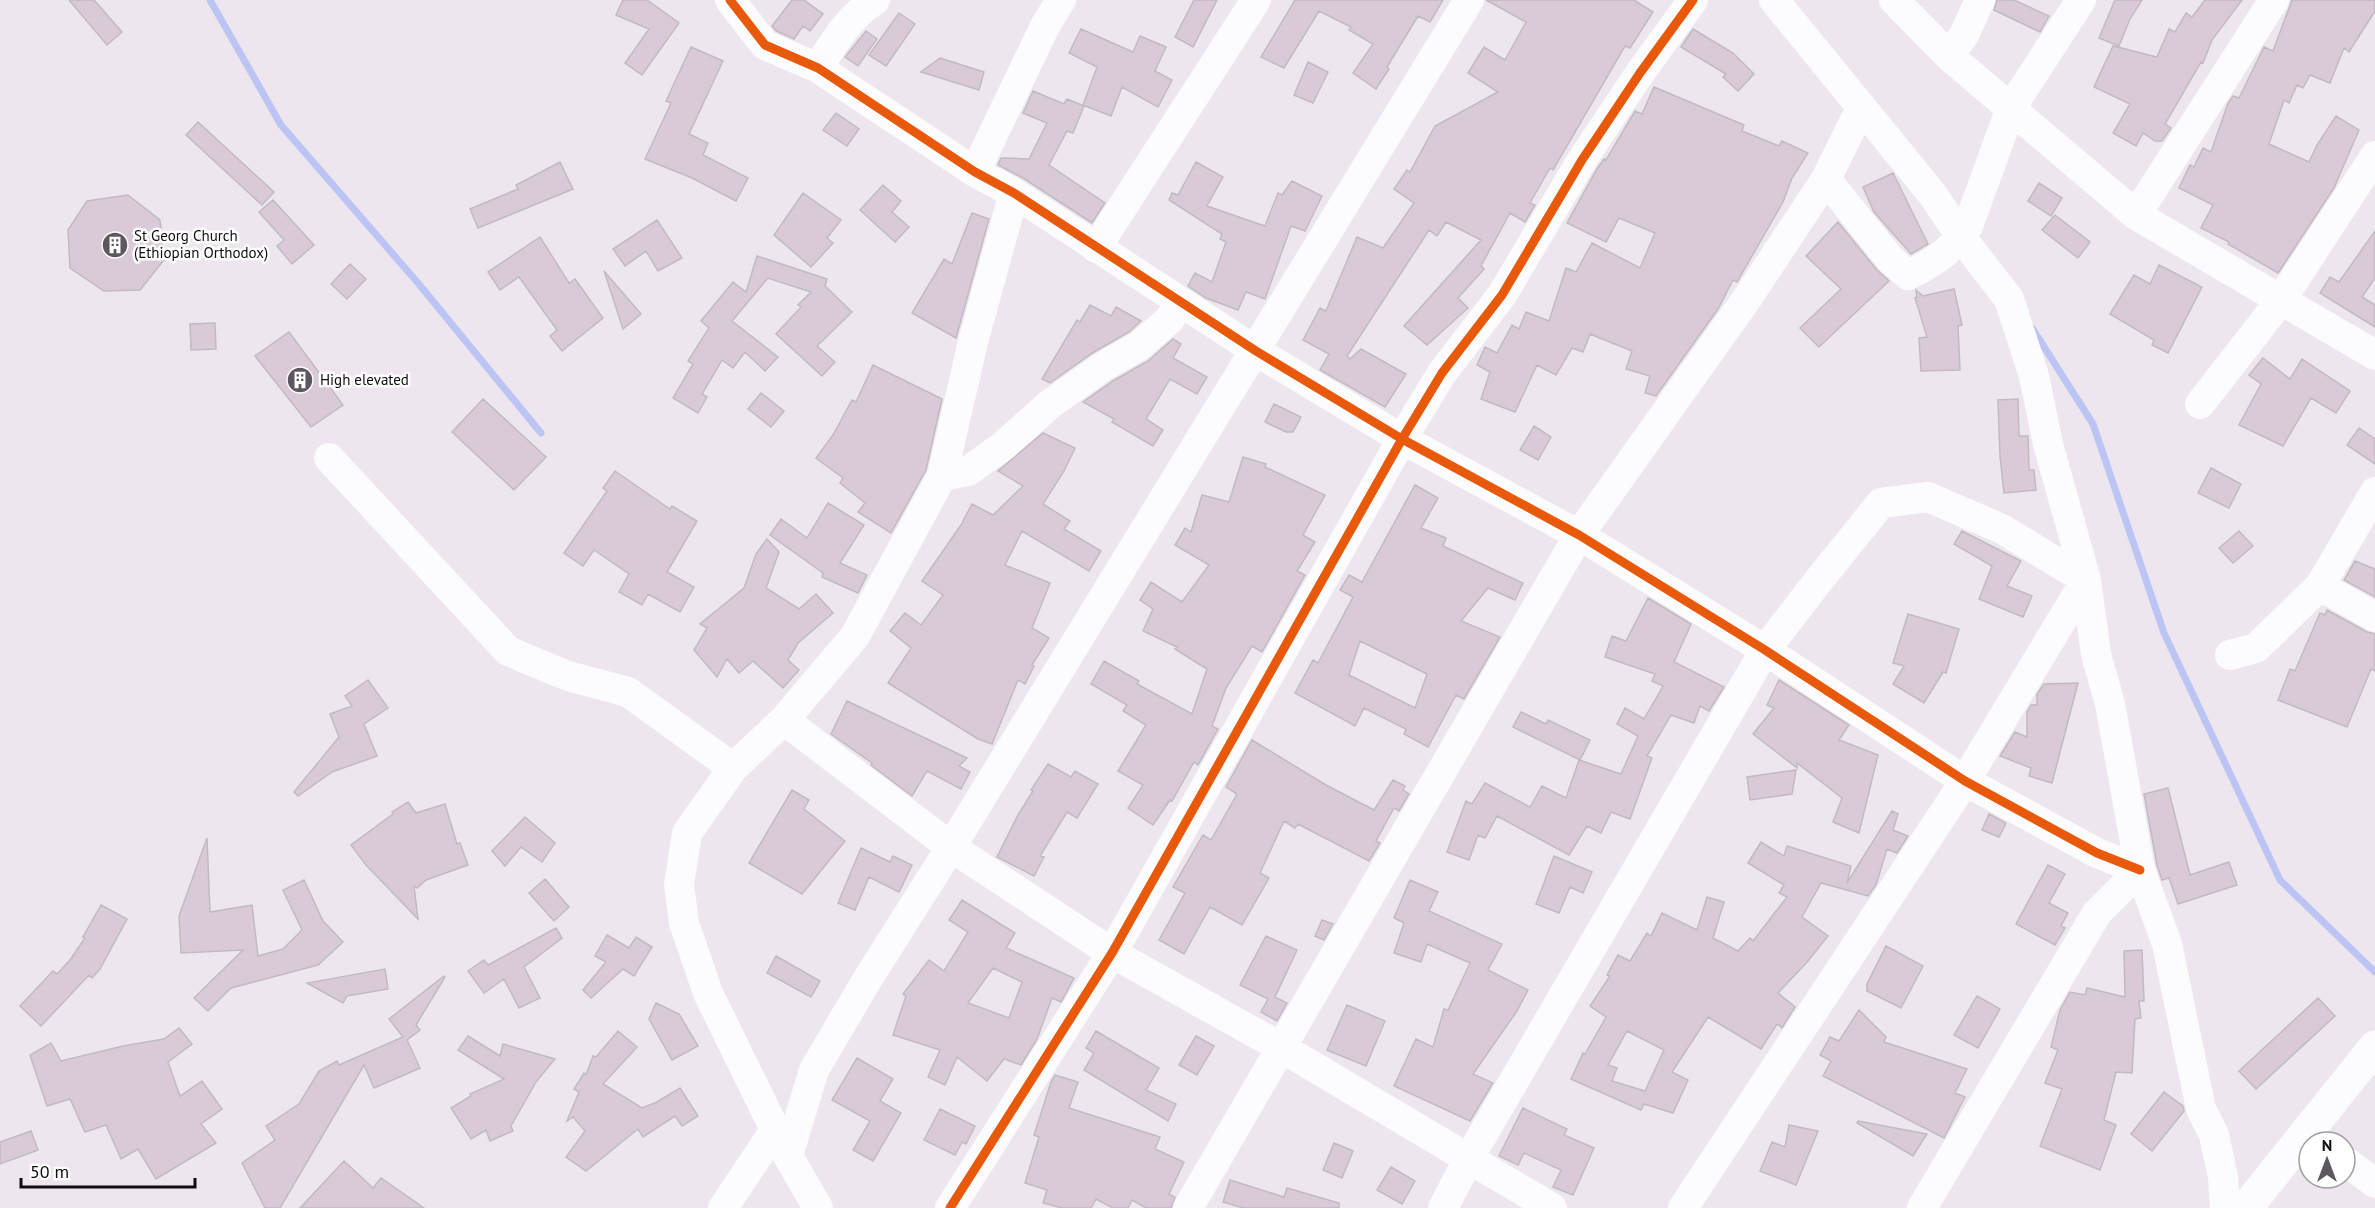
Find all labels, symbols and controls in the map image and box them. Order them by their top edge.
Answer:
place label: St Georg Church (Ethiopian Orthodox) [134,226,268,262]
building icon: St Georg Church (Ethiopian Orthodox) [100,230,130,260]
building icon: High elevated [285,365,315,395]
place label: High elevated [320,370,409,389]
north arrow [2297,1130,2357,1190]
text: N [2322,1135,2332,1155]
scale bar [21,1151,195,1189]
text: 50 m [30,1160,69,1183]

